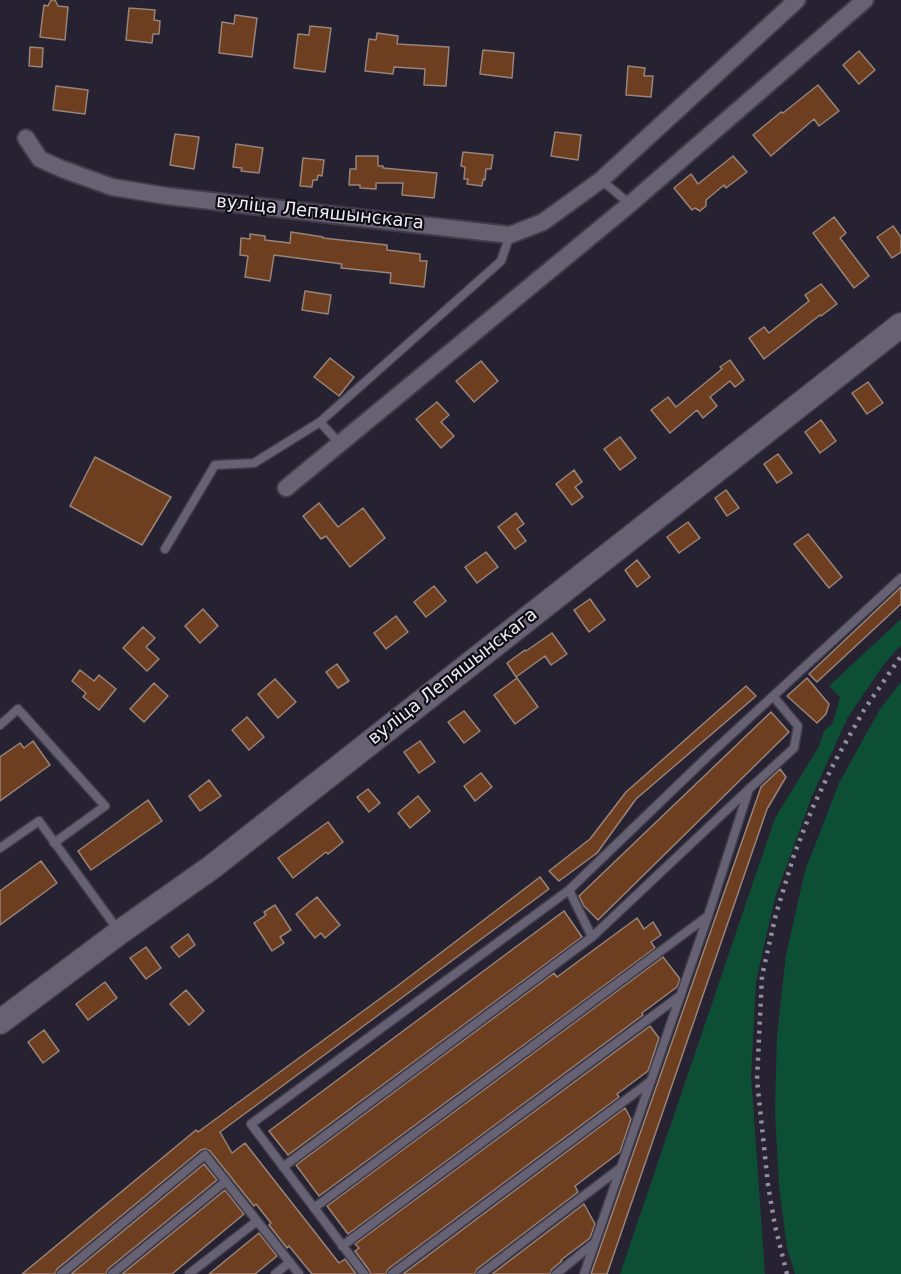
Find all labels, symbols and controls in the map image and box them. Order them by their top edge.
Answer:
street label: вуліца Лепяшынскага [215,191,425,235]
street label: вуліца Лепяшынскага [364,604,542,750]

